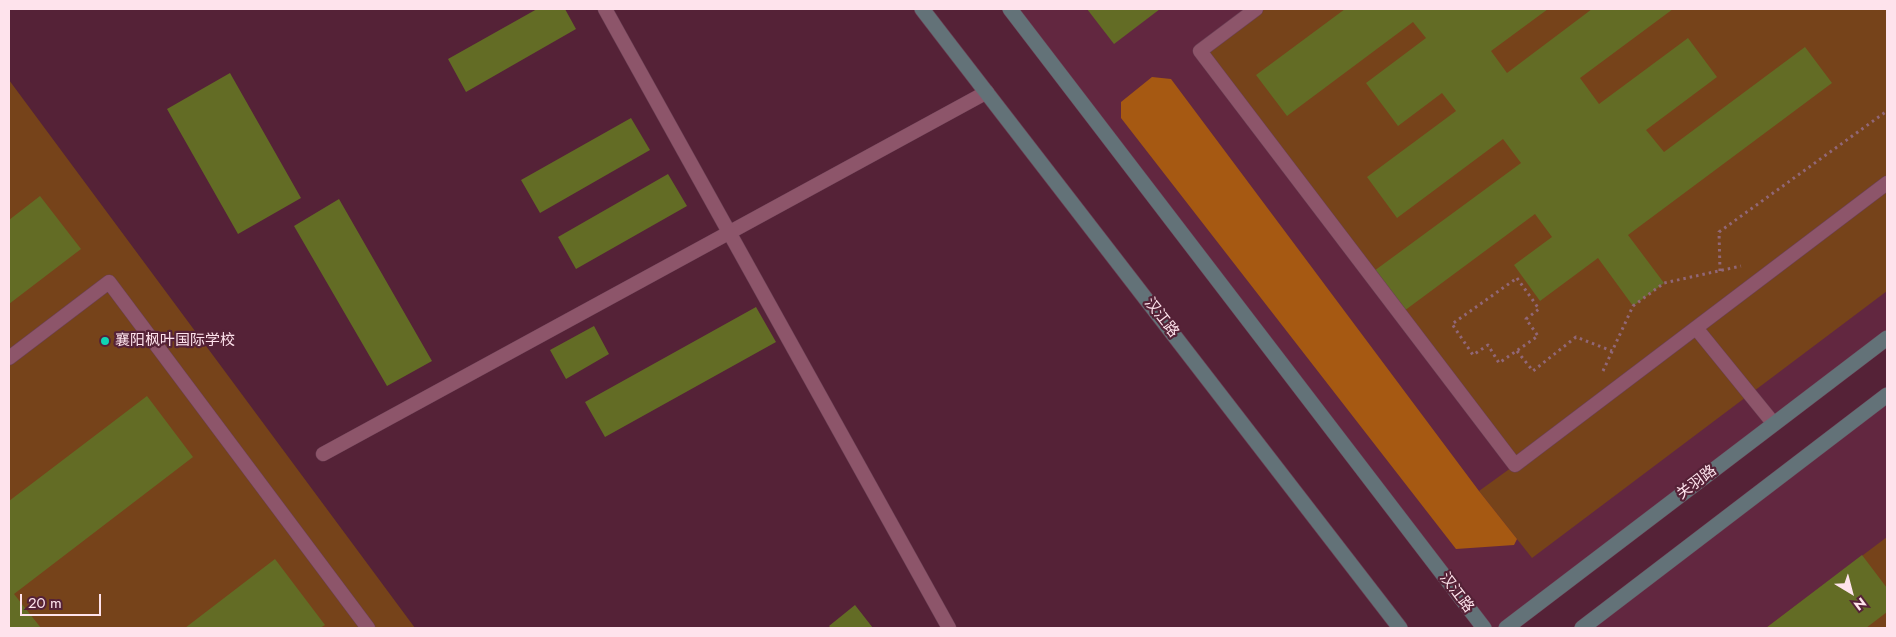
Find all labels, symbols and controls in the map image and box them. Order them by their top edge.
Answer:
street label: 汉江路 [1140,295,1182,341]
place label: 襄阳枫叶国际学校 [115,332,235,350]
marker: 襄阳枫叶国际学校 [99,335,111,347]
street label: 关羽路 [1674,462,1720,504]
north arrow [1826,567,1876,617]
street label: 汉江路 [1435,570,1477,616]
scale bar [22,584,104,616]
text: 20 m [28,592,62,614]
text: N [1850,593,1870,615]

